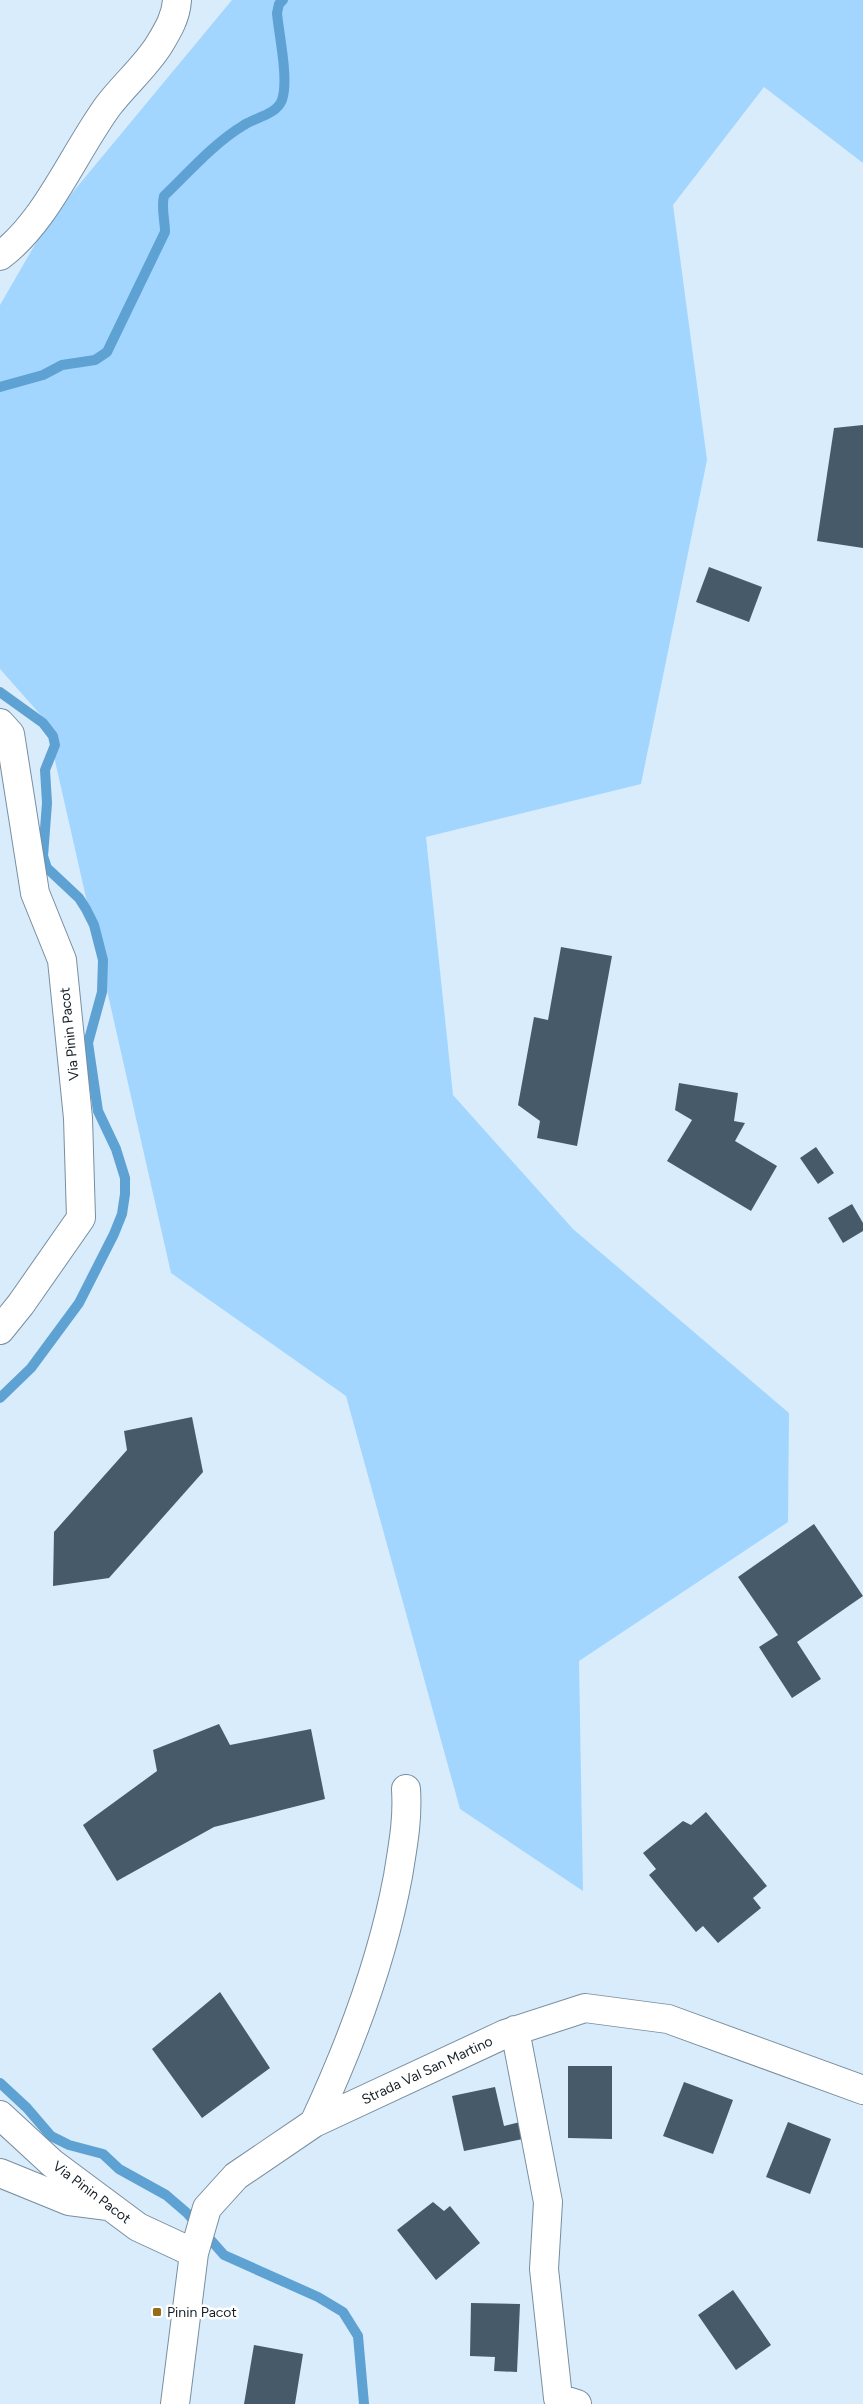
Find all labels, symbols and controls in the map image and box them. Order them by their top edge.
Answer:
street label: Via Pinin Pacot [56,987,83,1081]
street label: Strada Val San Martino [359,2033,495,2108]
street label: Via Pinin Pacot [49,2158,134,2227]
place label: Pinin Pacot [167,2304,237,2321]
marker: Pinin Pacot [151,2306,163,2318]

